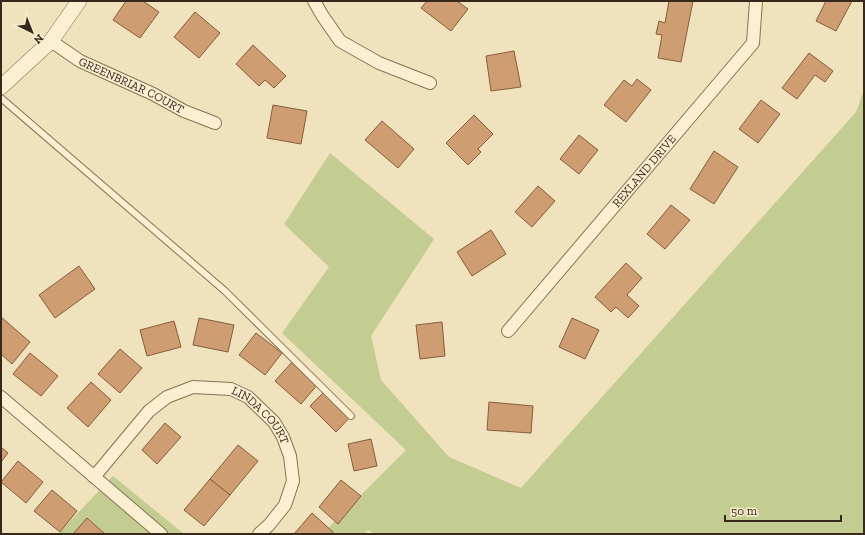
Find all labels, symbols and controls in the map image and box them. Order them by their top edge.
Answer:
north arrow [12,12,52,52]
text: N [31,31,46,47]
street label: GREENBRIAR COURT [76,54,187,117]
street label: REXLAND DRIVE [609,132,679,210]
street label: LINDA COURT [230,383,292,446]
scale bar [725,497,841,523]
text: 50 m [731,504,758,518]

